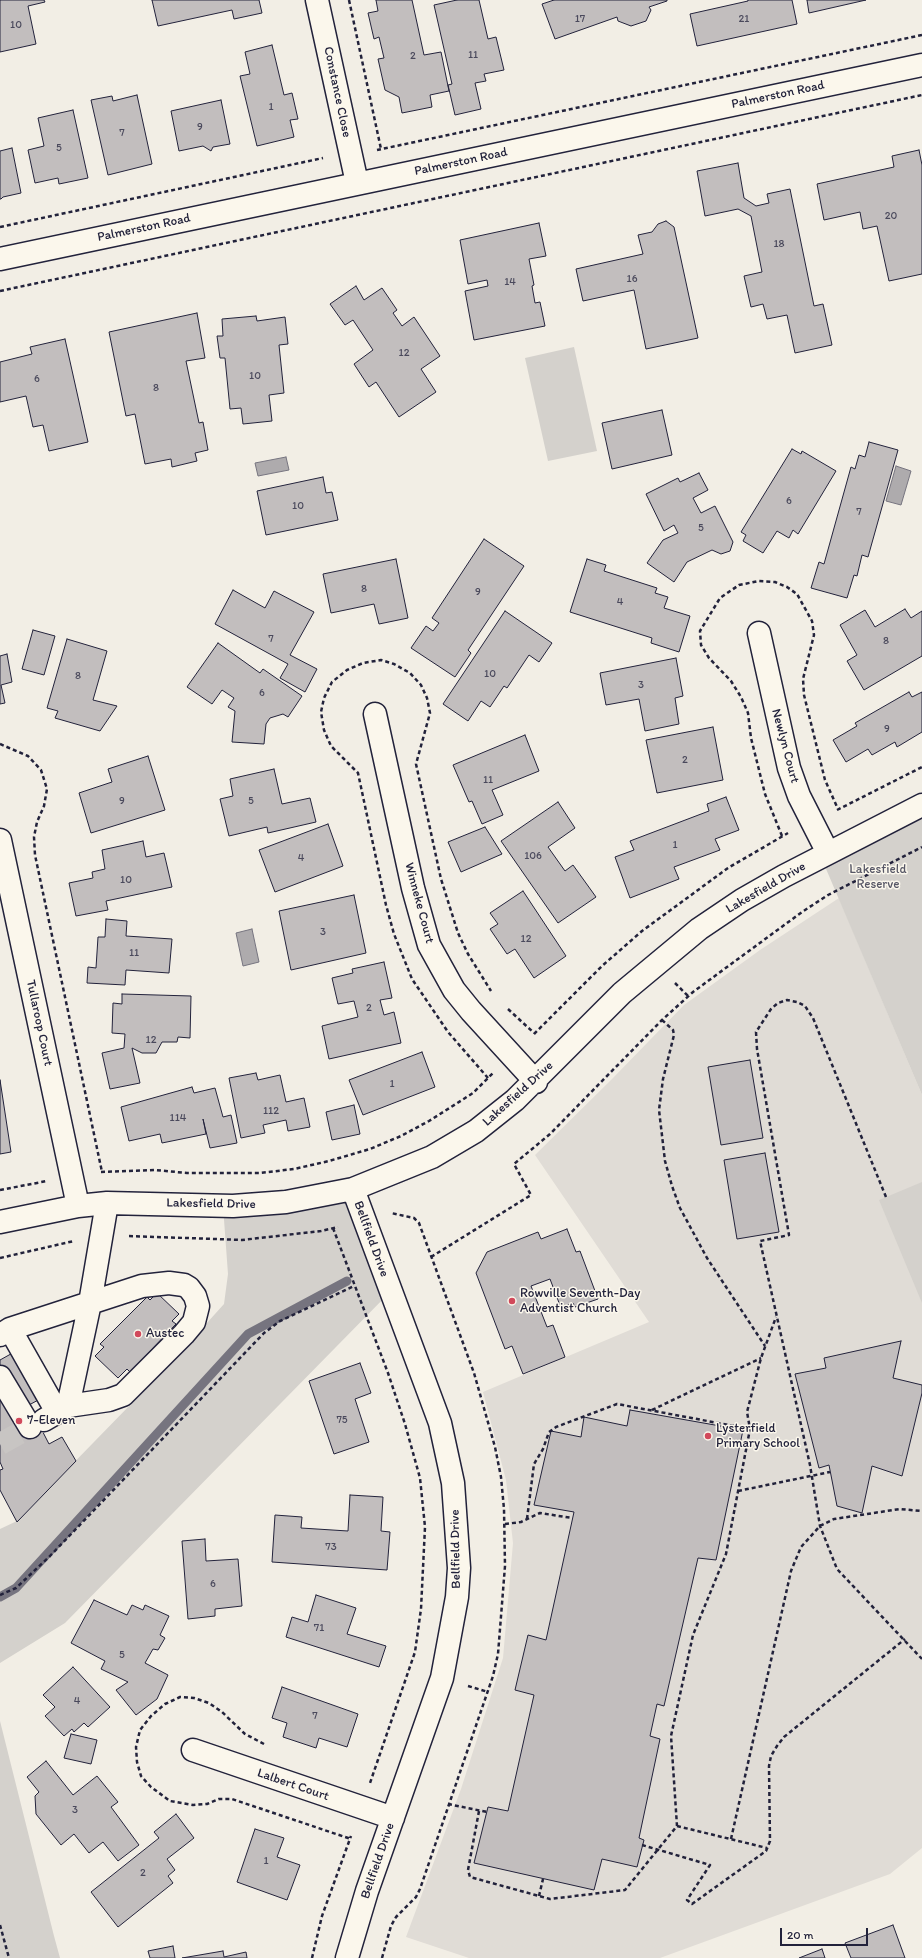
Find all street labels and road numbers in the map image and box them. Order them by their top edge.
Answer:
street label: Constance Close [320,45,354,139]
street label: Palmerston Road [730,78,826,112]
street label: Palmerston Road [413,145,509,179]
street label: Palmerston Road [96,211,192,245]
street label: Newlyn Court [768,707,802,785]
street label: Lakesfield Drive [723,859,809,917]
street label: Winneke Court [401,861,437,945]
street label: Tullaroop Court [22,979,56,1067]
street label: Lakesfield Drive [479,1058,557,1130]
street label: Lakesfield Drive [166,1195,256,1213]
street label: Bellfield Drive [350,1199,392,1279]
street label: Bellfield Drive [448,1509,464,1589]
street label: Lalbert Court [255,1765,331,1805]
street label: Bellfield Drive [358,1821,398,1901]

